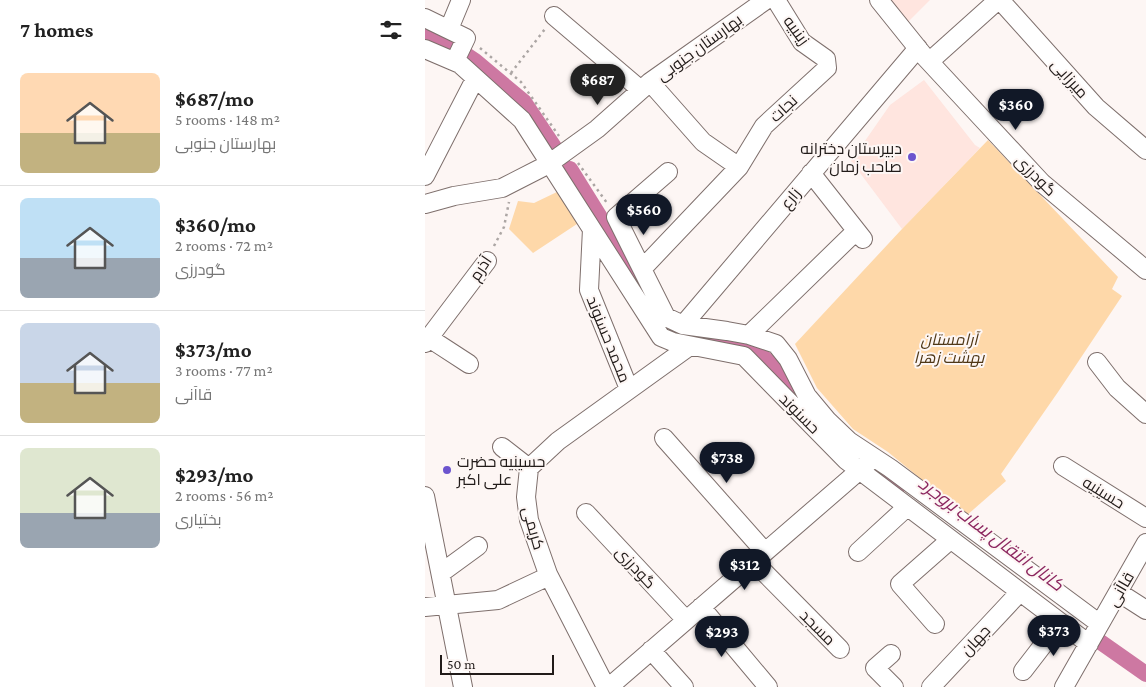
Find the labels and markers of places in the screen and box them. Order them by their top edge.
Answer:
pin: $687 [568,64,628,106]
pin: $360 [986,88,1046,131]
place label: دبیرستان دخترانه صاحب زمان [800,140,902,177]
marker: دبیرستان دخترانه صاحب زمان [906,151,918,163]
pin: $560 [614,194,674,236]
pin: $738 [697,442,757,484]
place label: حسینیه حضرت علی اکبر [456,453,545,490]
marker: حسینیه حضرت علی اکبر [441,464,453,476]
pin: $312 [715,548,775,591]
pin: $373 [1024,614,1084,657]
pin: $293 [692,616,752,658]

